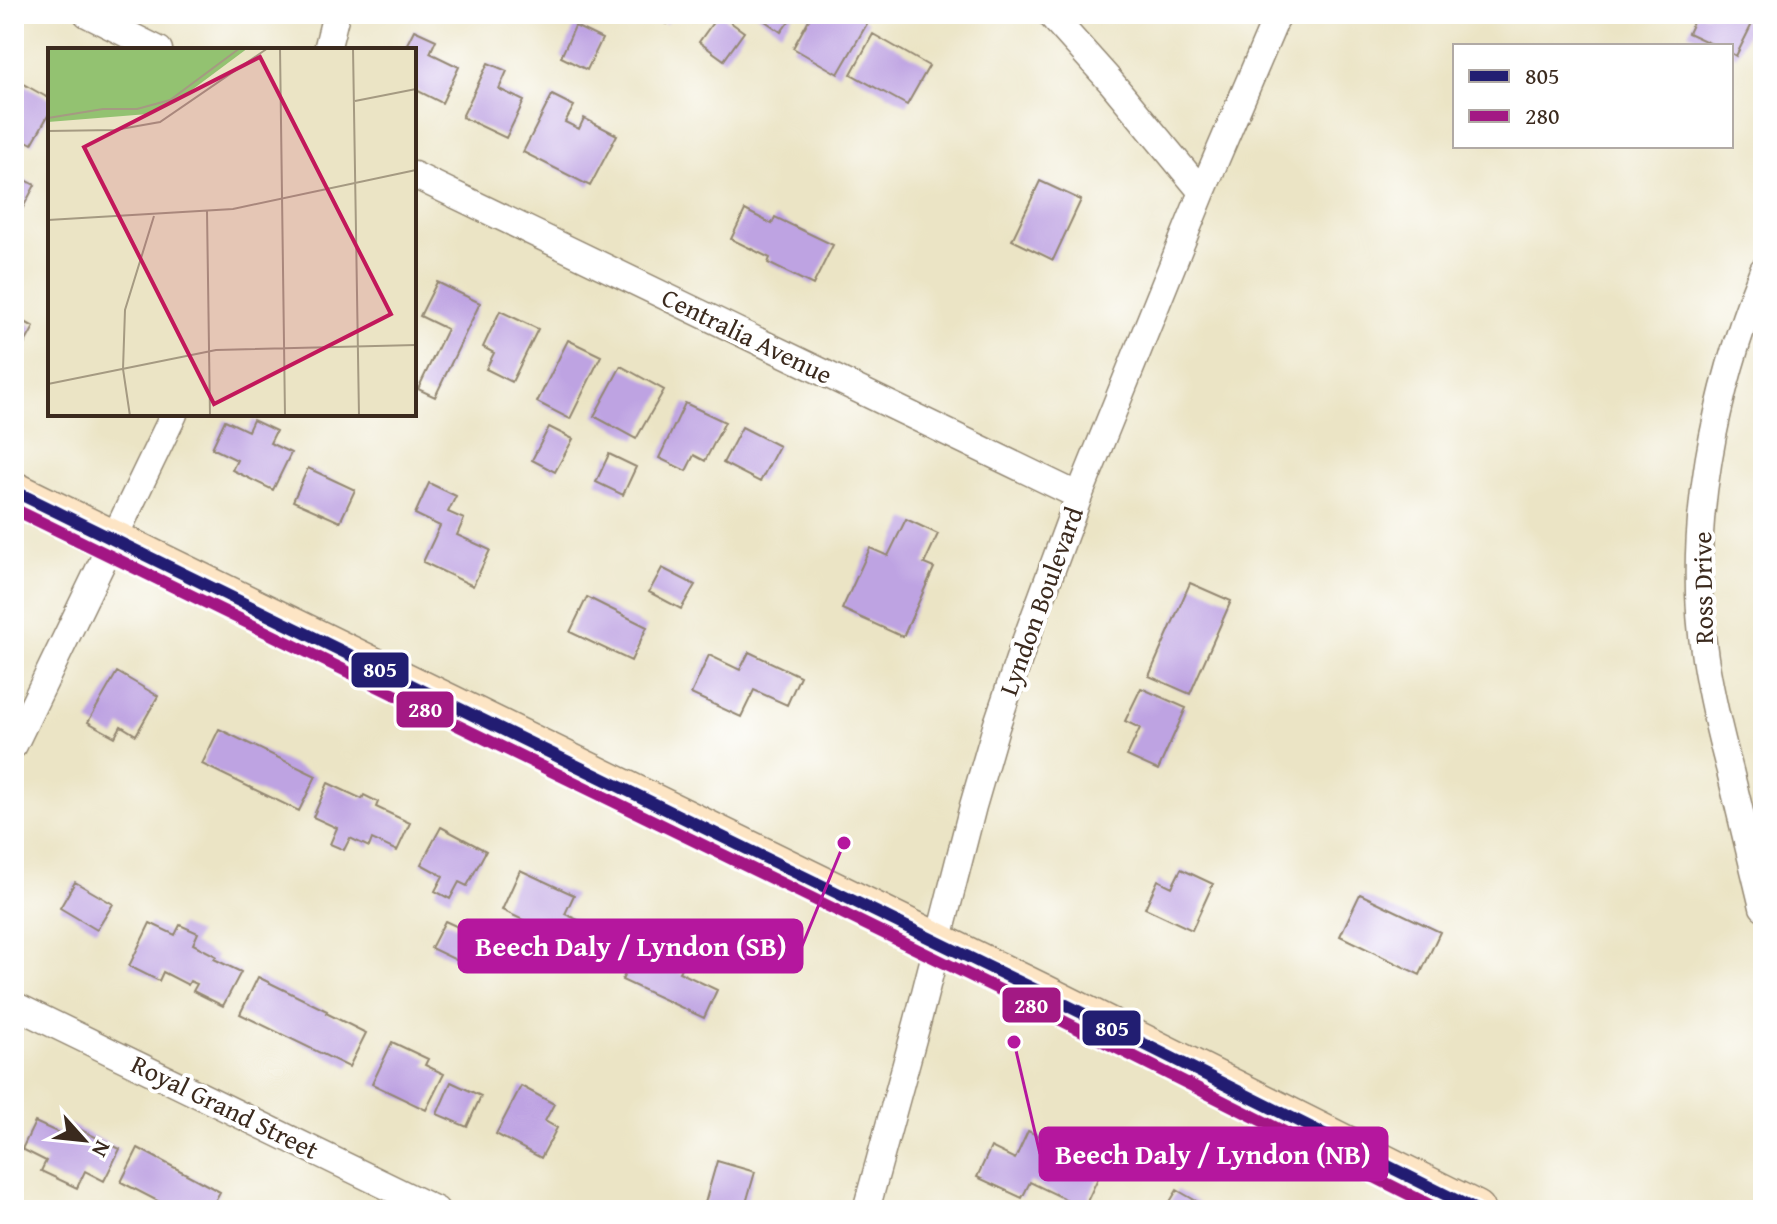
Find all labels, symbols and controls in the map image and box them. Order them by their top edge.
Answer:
legend [1453,44,1733,148]
inset map [48,48,416,416]
text: 805 [1525,58,1560,93]
text: 280 [1525,98,1560,133]
street label: Centralia Avenue [655,277,839,394]
street label: Lyndon Boulevard [988,501,1093,701]
street label: Ross Drive [1682,531,1723,645]
line badge: 805 [350,651,410,689]
text: 805 [363,653,397,685]
line badge: 280 [395,690,455,729]
text: 280 [408,693,442,725]
callout: Beech Daly / Lyndon (SB) [459,920,802,972]
text: Beech Daly / Lyndon (SB) [475,925,787,966]
line badge: 280 [1001,986,1062,1024]
text: 280 [1014,989,1048,1021]
line badge: 805 [1081,1009,1142,1047]
text: 805 [1095,1012,1129,1044]
street label: Royal Grand Street [125,1044,326,1169]
north arrow [44,1100,124,1180]
callout: Beech Daly / Lyndon (NB) [1040,1128,1387,1180]
text: Beech Daly / Lyndon (NB) [1055,1133,1371,1174]
text: N [84,1135,119,1163]

